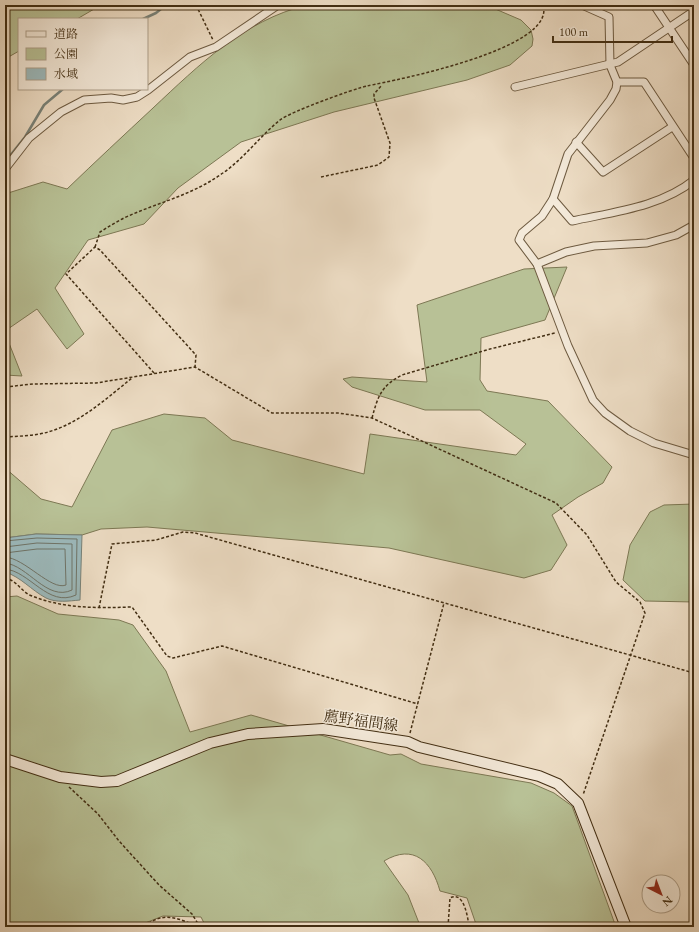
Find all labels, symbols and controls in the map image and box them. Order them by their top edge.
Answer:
legend [18,18,148,90]
scale bar [553,18,672,44]
text: 100 m [559,24,589,40]
text: 道路 [54,26,78,42]
text: 公園 [54,46,78,62]
text: 水域 [54,66,78,82]
street label: 薦野福間線 [323,706,400,735]
north arrow [641,874,681,914]
text: N [660,893,676,910]

